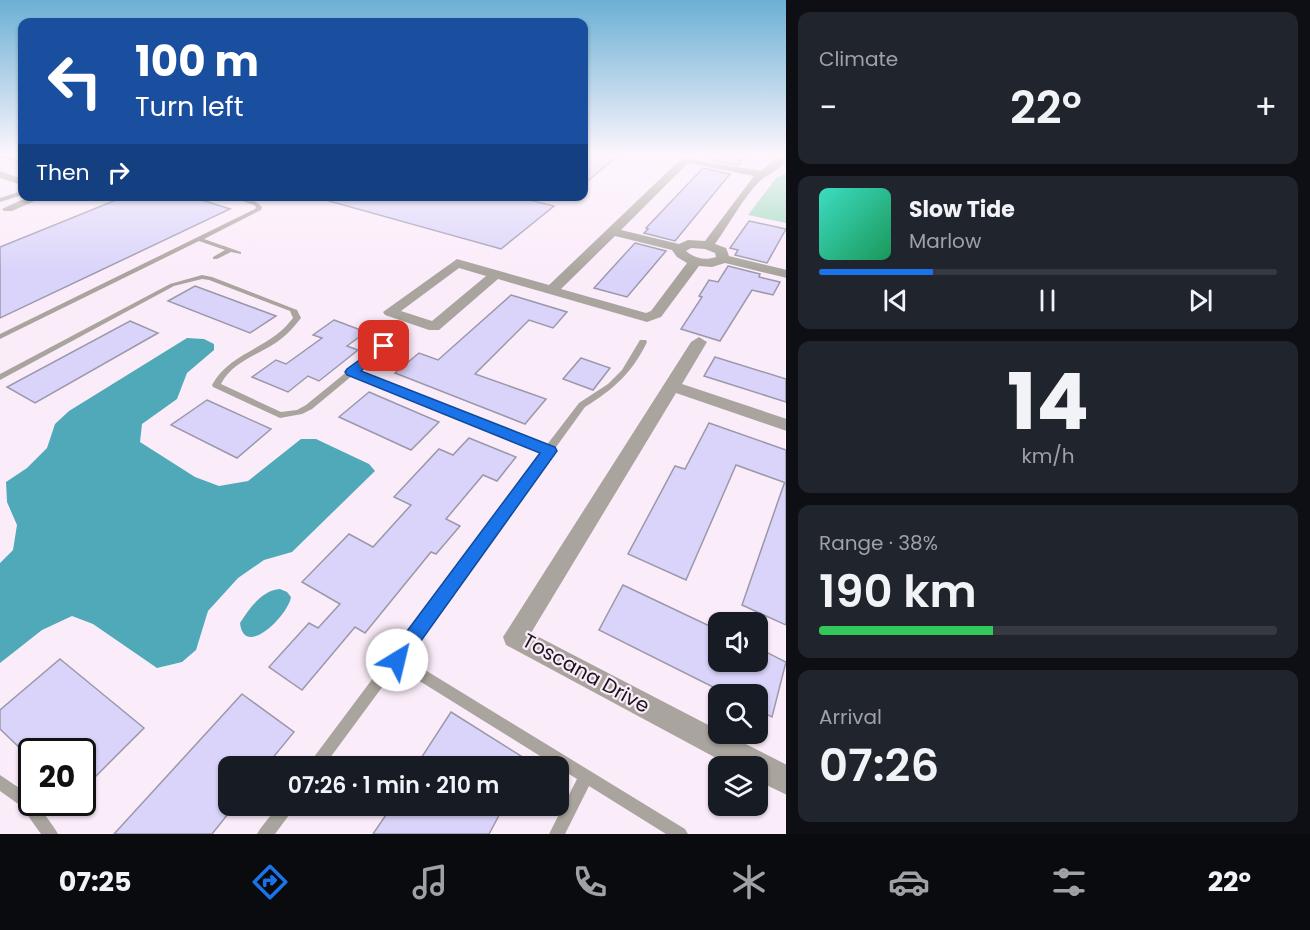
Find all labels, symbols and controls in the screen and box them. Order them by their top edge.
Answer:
text: 100 m [135,32,259,91]
icon: left [36,42,114,120]
text: Climate [819,45,898,73]
text: 22° [1010,76,1082,139]
text: − [819,84,837,131]
text: + [1254,84,1277,131]
text: Turn left [135,88,244,125]
icon: right [102,156,135,189]
text: Then [36,157,90,188]
text: Slow Tide [909,194,1015,225]
text: Marlow [909,227,981,255]
icon: previous [879,284,912,317]
icon: pause [1031,284,1064,317]
icon: next [1184,284,1217,317]
pin [358,320,409,371]
icon: arrive [367,329,400,362]
text: 14 [1007,347,1089,456]
text: km/h [1021,442,1075,470]
text: Range · 38% [819,529,938,557]
text: 190 km [819,560,977,623]
map controls [708,612,768,816]
button: sound [708,612,768,672]
street label: Toscana Drive [517,626,655,720]
position arrow [365,628,429,692]
button: search [708,684,768,744]
text: Arrival [819,703,882,731]
text: 07:26 [819,734,939,797]
speed limit sign: 20 [18,738,96,816]
button: layers [708,756,768,816]
text: 07:26 · 1 min · 210 m [288,770,499,801]
icon: directions [249,861,291,903]
icon: music [409,861,451,903]
icon: phone [569,861,611,903]
icon: climate [728,861,770,903]
icon: car [888,861,930,903]
icon: filters [1048,861,1090,903]
text: 07:25 [59,863,132,900]
text: 22° [1208,863,1251,900]

